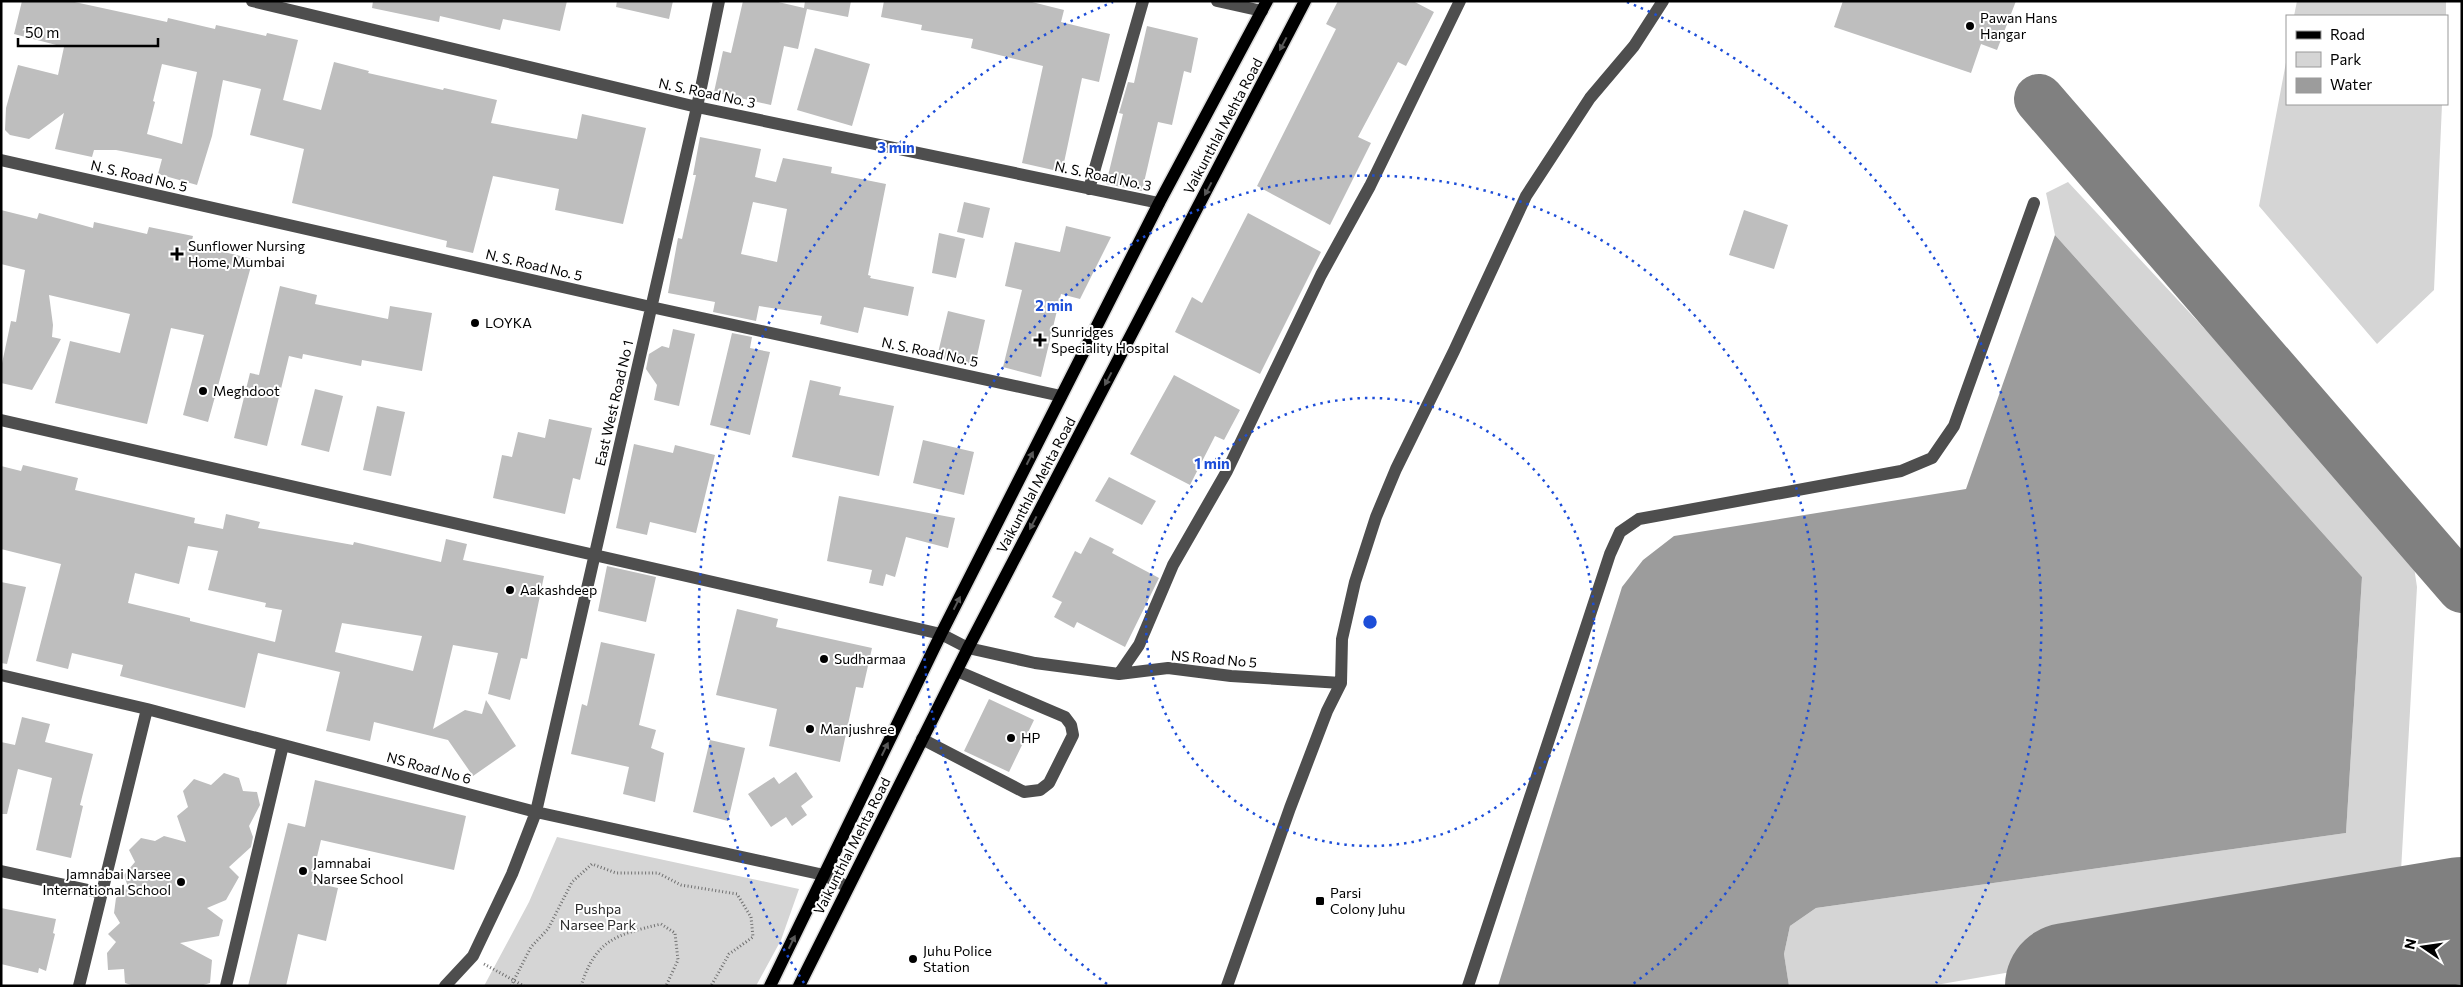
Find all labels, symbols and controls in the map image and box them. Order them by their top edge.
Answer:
place label: Pawan Hans Hangar [1980,9,2057,42]
scale bar [18,15,158,47]
legend [2286,15,2448,105]
marker: Pawan Hans Hangar [1964,20,1976,32]
text: 50 m [25,23,59,41]
text: Road [2330,25,2365,43]
one-way arrow [1279,37,1287,52]
text: Park [2330,50,2361,68]
street label: Vaikunthlal Mehta Road [1180,55,1266,197]
street label: N. S. Road No. 3 [657,74,757,111]
text: Water [2330,75,2372,93]
text: 3 min [877,138,915,156]
street label: N. S. Road No. 5 [89,156,189,195]
street label: N. S. Road No. 3 [1053,157,1153,194]
one-way arrow [1204,181,1212,196]
place label: Sunflower Nursing Home, Mumbai [188,237,306,270]
street label: N. S. Road No. 5 [484,245,584,284]
marker: Sunflower Nursing Home, Mumbai [170,247,184,261]
text: 2 min [1035,296,1073,314]
place label: LOYKA [485,314,532,331]
marker: LOYKA [469,317,481,329]
place label: Sunridges Speciality Hospital [1051,323,1169,356]
street label: N. S. Road No. 5 [880,333,980,370]
marker: Sunridges Speciality Hospital [1033,333,1047,347]
street label: East West Road No 1 [591,338,636,468]
one-way arrow [1104,372,1112,386]
place label: Meghdoot [213,382,280,399]
marker: Meghdoot [197,385,209,397]
street label: Vaikunthlal Mehta Road [993,414,1079,556]
one-way arrow [1026,450,1034,465]
text: 1 min [1194,454,1230,472]
one-way arrow [1029,516,1037,530]
place label: Aakashdeep [520,581,597,598]
marker: Aakashdeep [504,584,516,596]
one-way arrow [953,595,961,610]
centre of rings [1361,613,1379,631]
street label: NS Road No 5 [1170,646,1258,671]
place label: Sudharmaa [834,650,906,667]
marker: Sudharmaa [818,653,830,665]
place label: Manjushree [820,720,895,737]
marker: Manjushree [804,723,816,735]
place label: HP [1021,729,1040,746]
marker: HP [1005,732,1017,744]
one-way arrow [881,741,890,756]
street label: NS Road No 6 [385,748,473,787]
street label: Vaikunthlal Mehta Road [810,775,893,917]
place label: Jamnabai Narsee School [313,854,404,887]
place label: Jamnabai Narsee International School [42,865,171,898]
marker: Jamnabai Narsee School [297,865,309,877]
marker: Jamnabai Narsee International School [175,876,187,888]
place label: Parsi Colony Juhu [1330,884,1405,917]
marker: Parsi Colony Juhu [1314,895,1326,907]
park label: Pushpa Narsee Park [560,900,637,933]
north arrow [2398,922,2448,972]
one-way arrow [788,935,796,949]
text: N [2400,937,2419,951]
place label: Juhu Police Station [923,942,992,975]
marker: Juhu Police Station [907,953,919,965]

